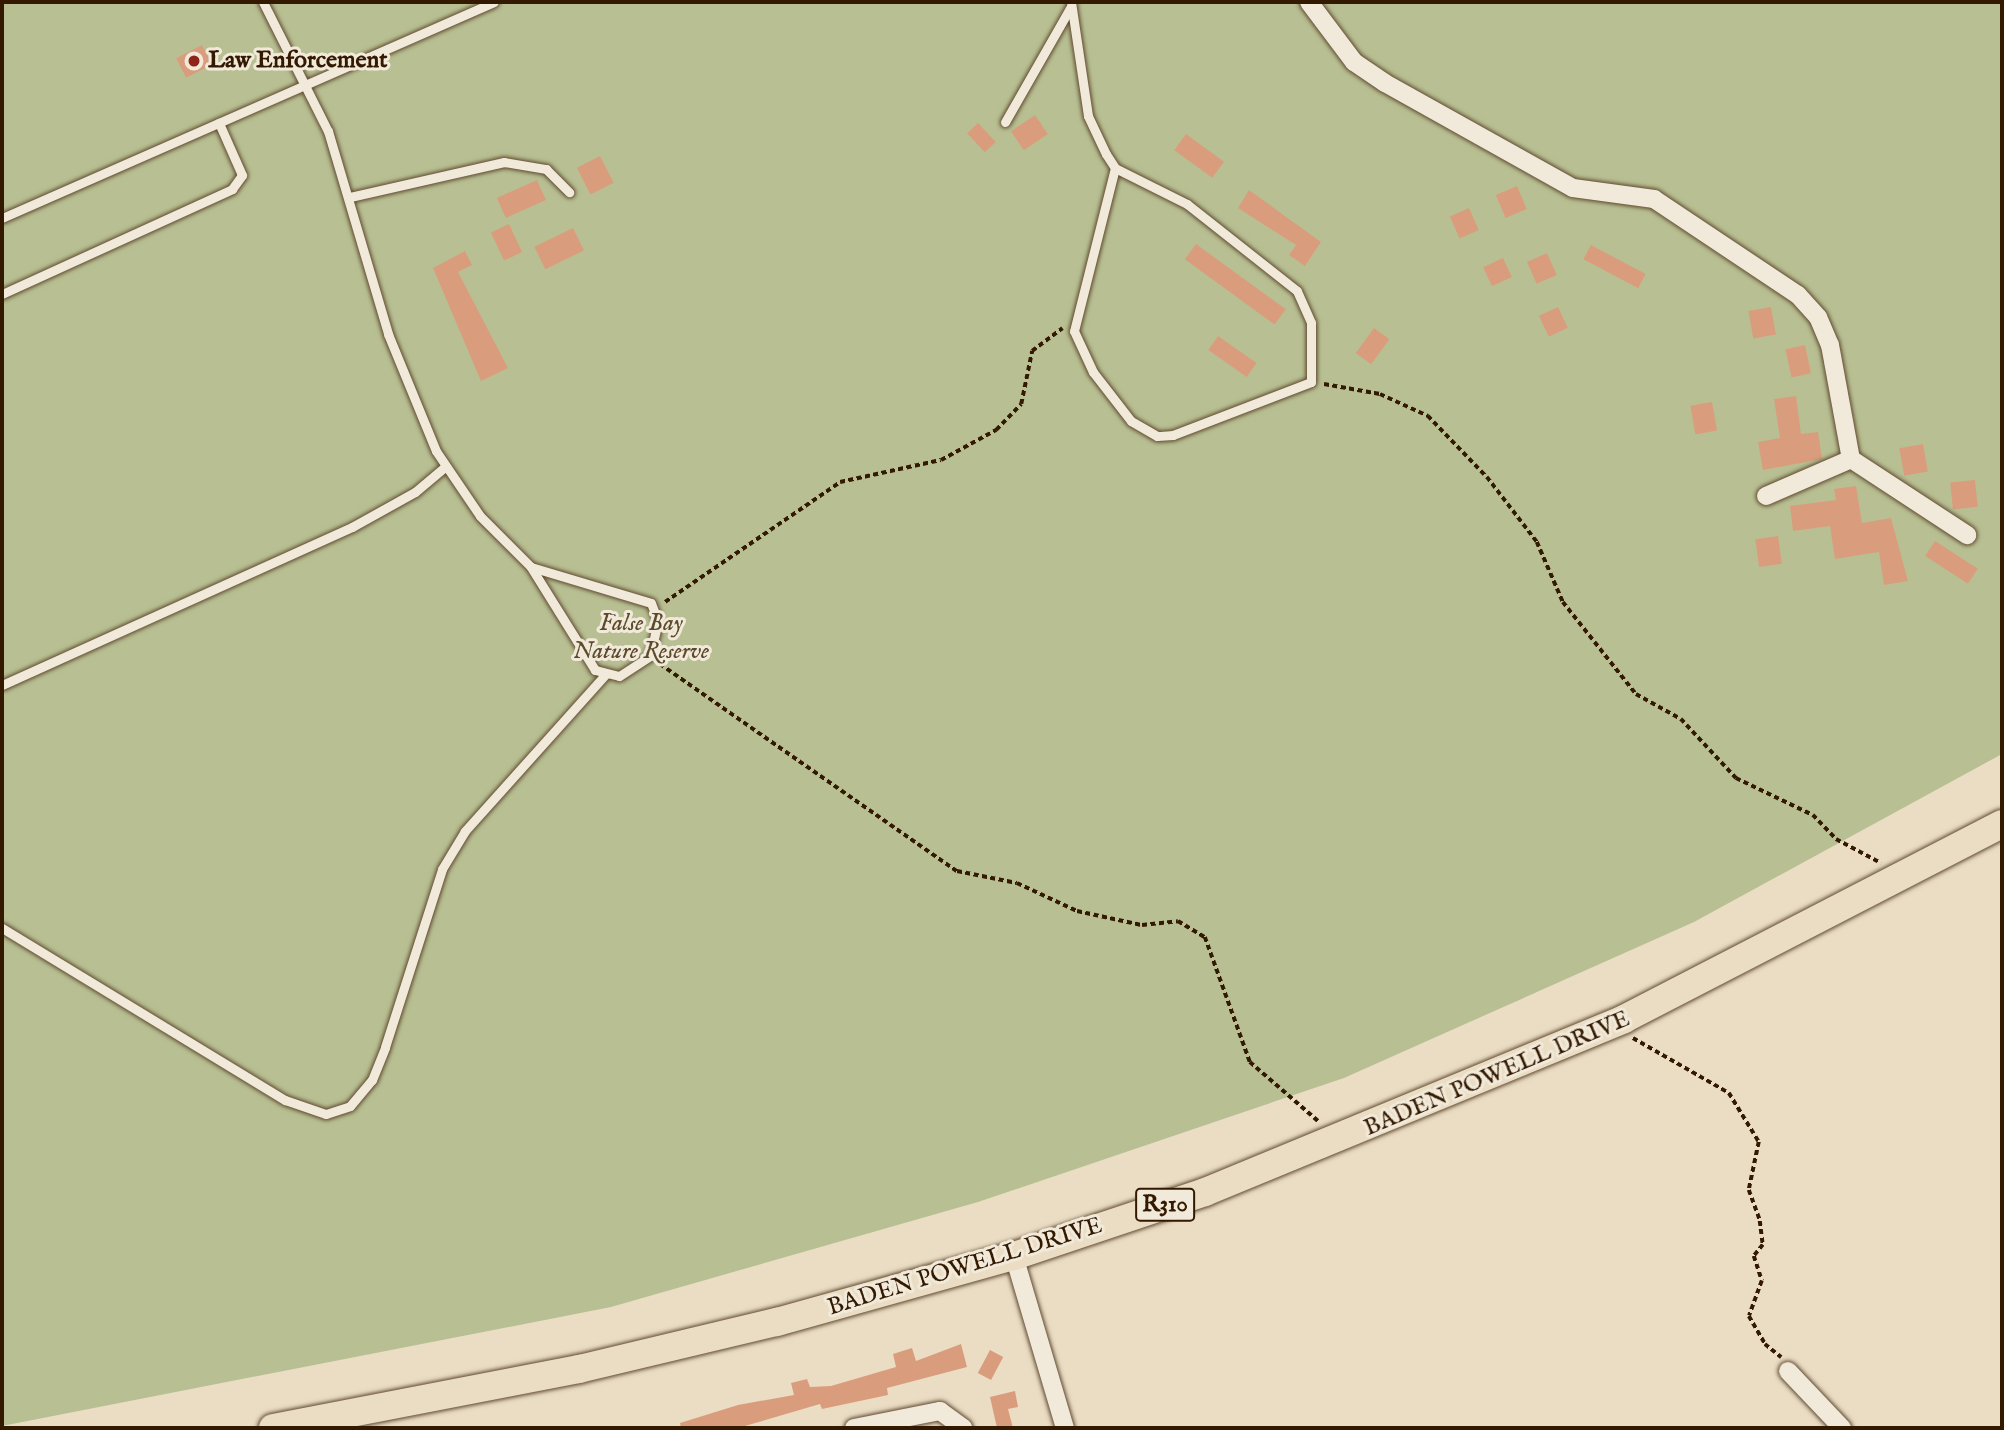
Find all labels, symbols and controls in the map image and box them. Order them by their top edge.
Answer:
place label: Law Enforcement [208,47,388,75]
marker: Law Enforcement [186,53,202,69]
park label: False Bay Nature Reserve [573,610,709,666]
street label: BADEN POWELL DRIVE [1360,1005,1634,1143]
road number: R310 [1134,1186,1196,1224]
street label: BADEN POWELL DRIVE [824,1211,1106,1323]

